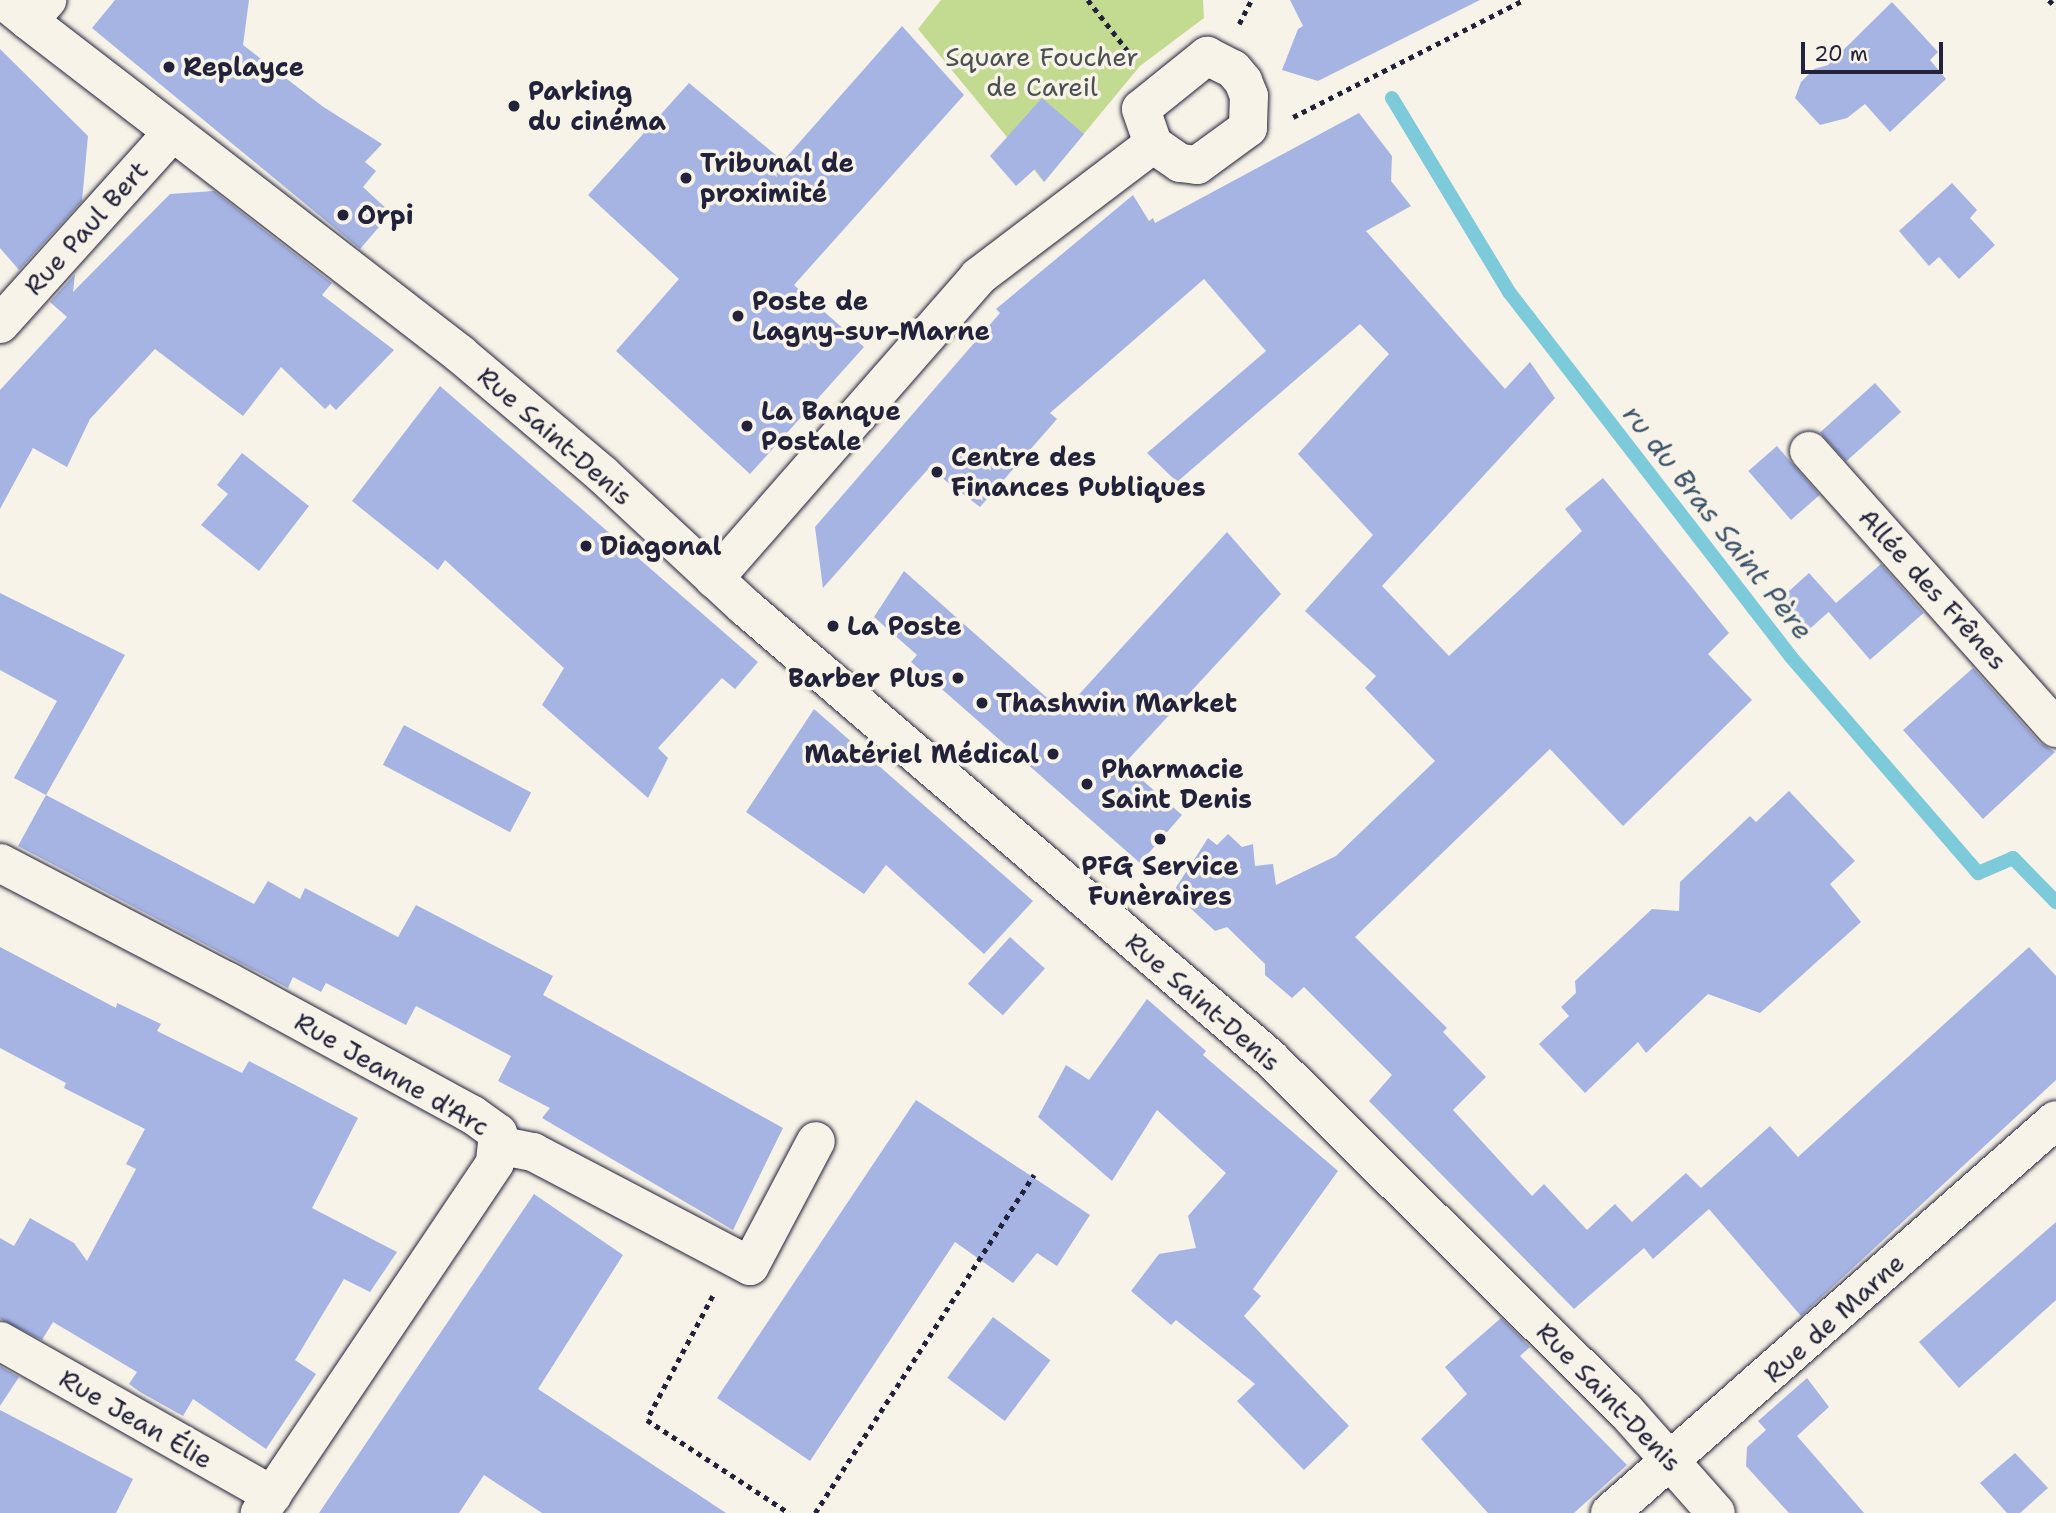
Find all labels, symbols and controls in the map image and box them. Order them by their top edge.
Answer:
scale bar [1804,28,1946,72]
text: 20 m [1814,40,1868,68]
park label: Square Foucher de Careil [945,41,1139,102]
place label: Replayce [183,51,304,83]
marker: Replayce [161,59,177,75]
place label: Parking du cinéma [528,75,666,136]
marker: Parking du cinéma [506,98,522,114]
place label: Tribunal de proximité [700,147,854,208]
street label: Rue Paul Bert [18,155,154,301]
marker: Tribunal de proximité [678,170,694,186]
place label: Orpi [357,199,414,231]
marker: Orpi [335,207,351,223]
place label: Poste de Lagny-sur-Marne [752,285,990,346]
marker: Poste de Lagny-sur-Marne [730,308,746,324]
street label: Rue Saint-Denis [471,360,639,512]
place label: La Banque Postale [761,395,901,457]
water label: ru du Bras Saint Père [1616,398,1820,646]
marker: La Banque Postale [739,418,755,434]
place label: Centre des Finances Publiques [951,441,1206,503]
marker: Centre des Finances Publiques [929,464,945,480]
street label: Allée des Frênes [1852,502,2014,676]
place label: Diagonal [600,530,722,562]
marker: Diagonal [578,538,594,554]
place label: La Poste [847,610,962,642]
marker: La Poste [825,618,841,634]
place label: Barber Plus [788,662,944,694]
marker: Barber Plus [950,670,966,686]
place label: Thashwin Market [996,687,1237,719]
marker: Thashwin Market [974,695,990,711]
place label: Matériel Médical [804,738,1039,770]
marker: Matériel Médical [1045,746,1061,762]
place label: Pharmacie Saint Denis [1101,753,1252,814]
marker: Pharmacie Saint Denis [1079,776,1095,792]
marker: PFG Service Funèraires [1152,831,1168,847]
place label: PFG Service Funèraires [1081,850,1239,912]
street label: Rue Saint-Denis [1119,926,1287,1078]
street label: Rue Jeanne d'Arc [289,1006,495,1142]
street label: Rue de Marne [1757,1247,1911,1389]
street label: Rue Saint-Denis [1530,1316,1688,1478]
street label: Rue Jean Élie [54,1363,218,1475]

